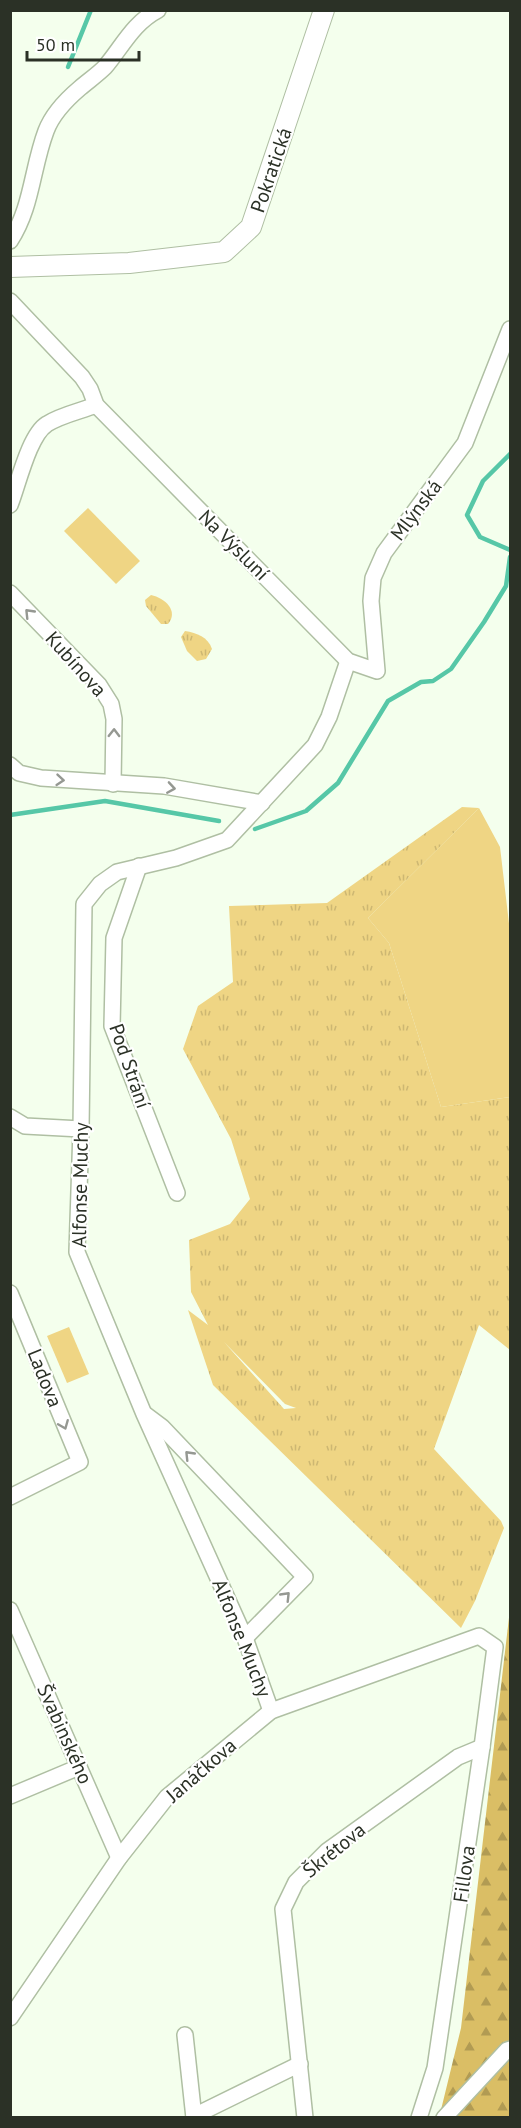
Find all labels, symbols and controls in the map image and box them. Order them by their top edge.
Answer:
scale bar [27,24,140,62]
text: 50 m [36,33,75,56]
street label: Pokratická [244,124,298,216]
street label: Mlýnská [385,474,447,546]
street label: Na Výsluní [193,504,275,586]
one-way arrow [26,609,37,620]
street label: Kubínova [40,626,112,702]
one-way arrow [108,728,120,737]
one-way arrow [55,773,64,786]
one-way arrow [167,781,176,793]
street label: Pod Strání [103,1020,157,1112]
street label: Alfonse Muchy [66,1122,94,1248]
street label: Ladova [22,1345,68,1411]
one-way arrow [57,1419,69,1430]
one-way arrow [185,1452,196,1462]
street label: Alfonse Muchy [207,1575,278,1702]
one-way arrow [279,1592,290,1602]
street label: Švabinského [31,1680,99,1788]
street label: Janáčkova [160,1732,242,1808]
street label: Škrétova [297,1817,371,1883]
street label: Fillova [447,1844,481,1904]

